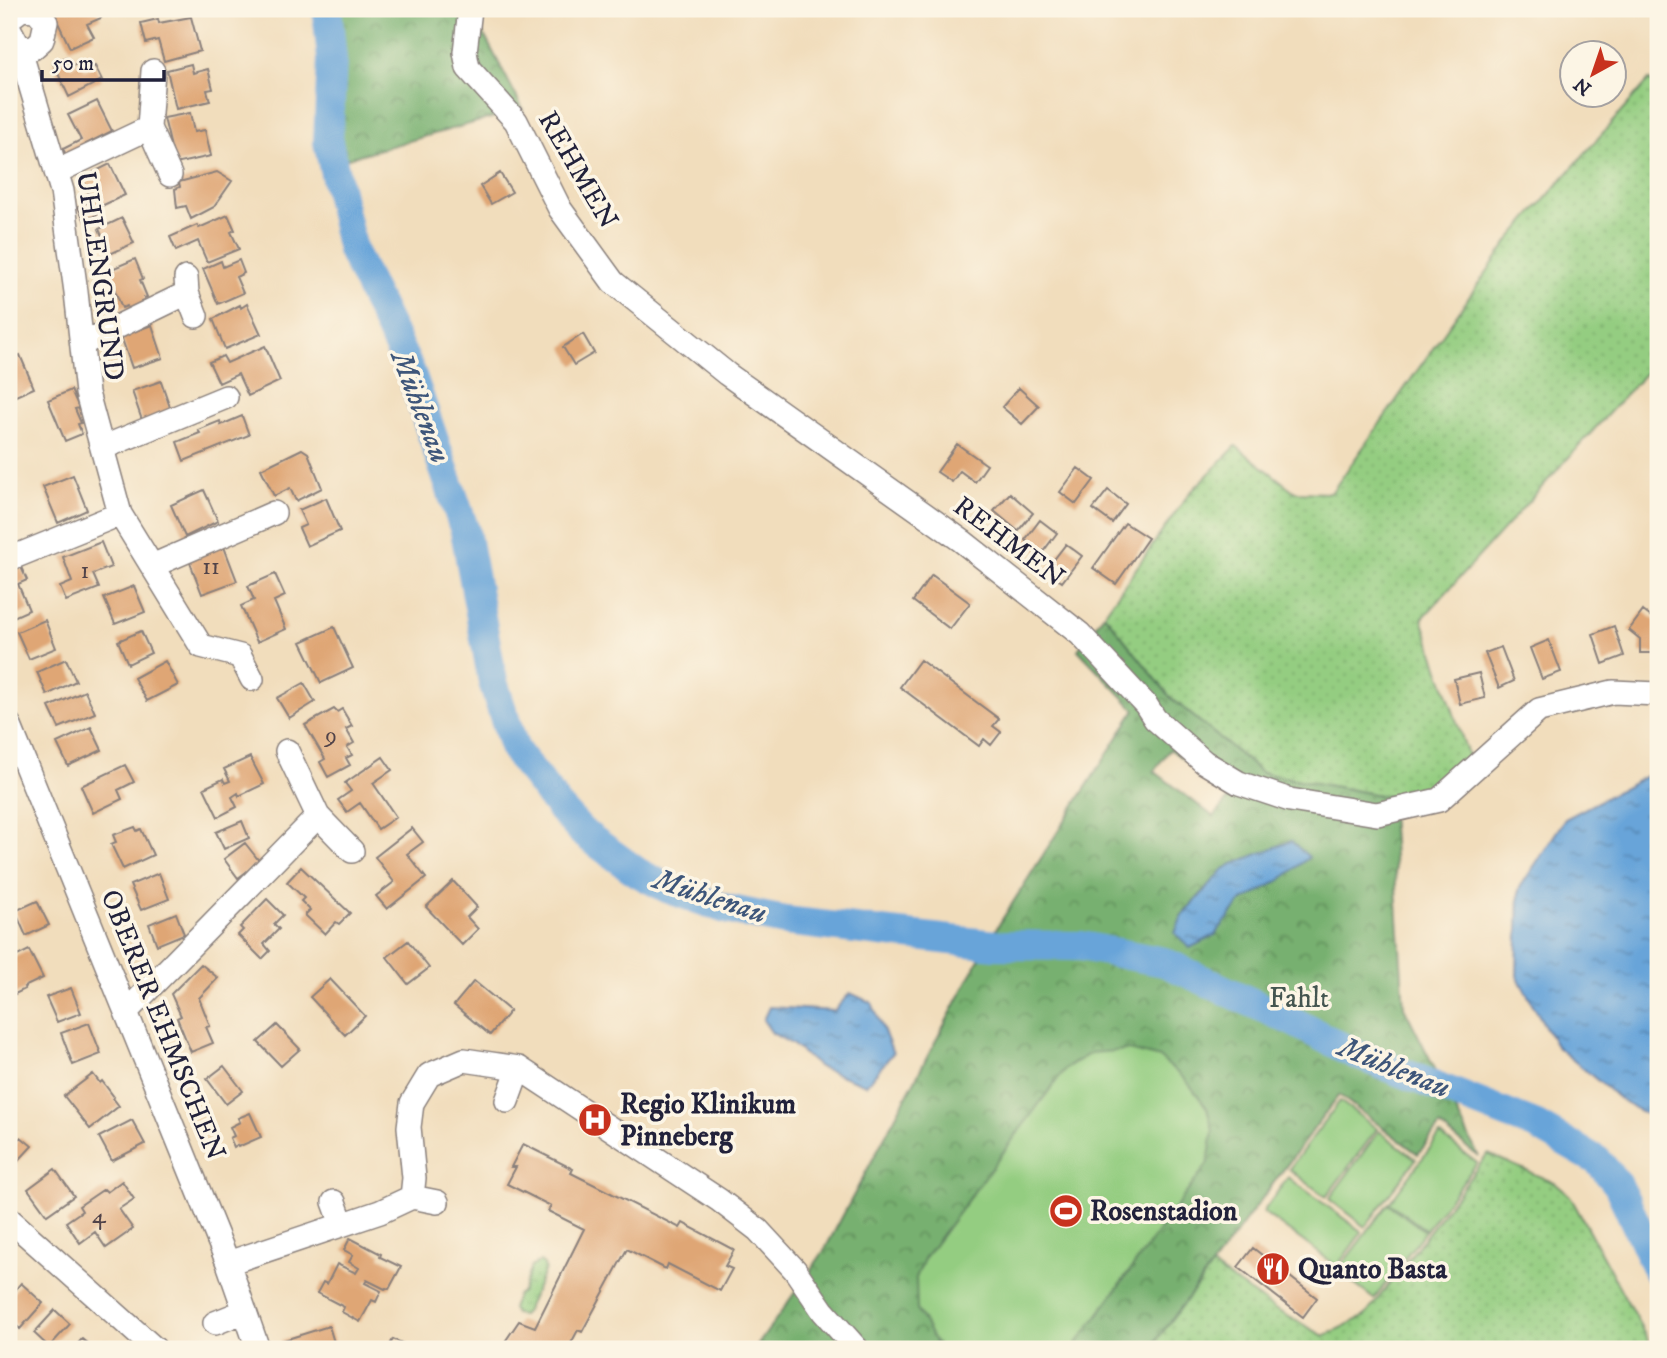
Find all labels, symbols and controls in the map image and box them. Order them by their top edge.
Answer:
scale bar [42,38,164,82]
north arrow [1558,38,1628,108]
text: 50 m [52,51,94,77]
text: N [1569,72,1596,100]
street label: REHMEN [530,105,626,235]
street label: UHLENGRUND [68,169,132,383]
water label: Mühlenau [381,344,458,468]
street label: REHMEN [946,489,1072,595]
house number: 11 [202,552,220,582]
house number: 1 [81,556,89,586]
house number: 9 [324,721,337,751]
water label: Mühlenau [647,861,771,933]
street label: OBERER EHMSCHEN [93,885,233,1165]
park label: Fahlt [1269,981,1329,1016]
water label: Mühlenau [1331,1028,1455,1107]
place label: Regio Klinikum Pinneberg [620,1087,796,1154]
hospital icon: Regio Klinikum Pinneberg [576,1101,614,1139]
sports icon: Rosenstadion [1047,1192,1085,1230]
place label: Rosenstadion [1090,1194,1238,1229]
house number: 4 [92,1201,107,1231]
restaurant icon: Quanto Basta [1254,1250,1292,1288]
place label: Quanto Basta [1298,1252,1448,1287]

